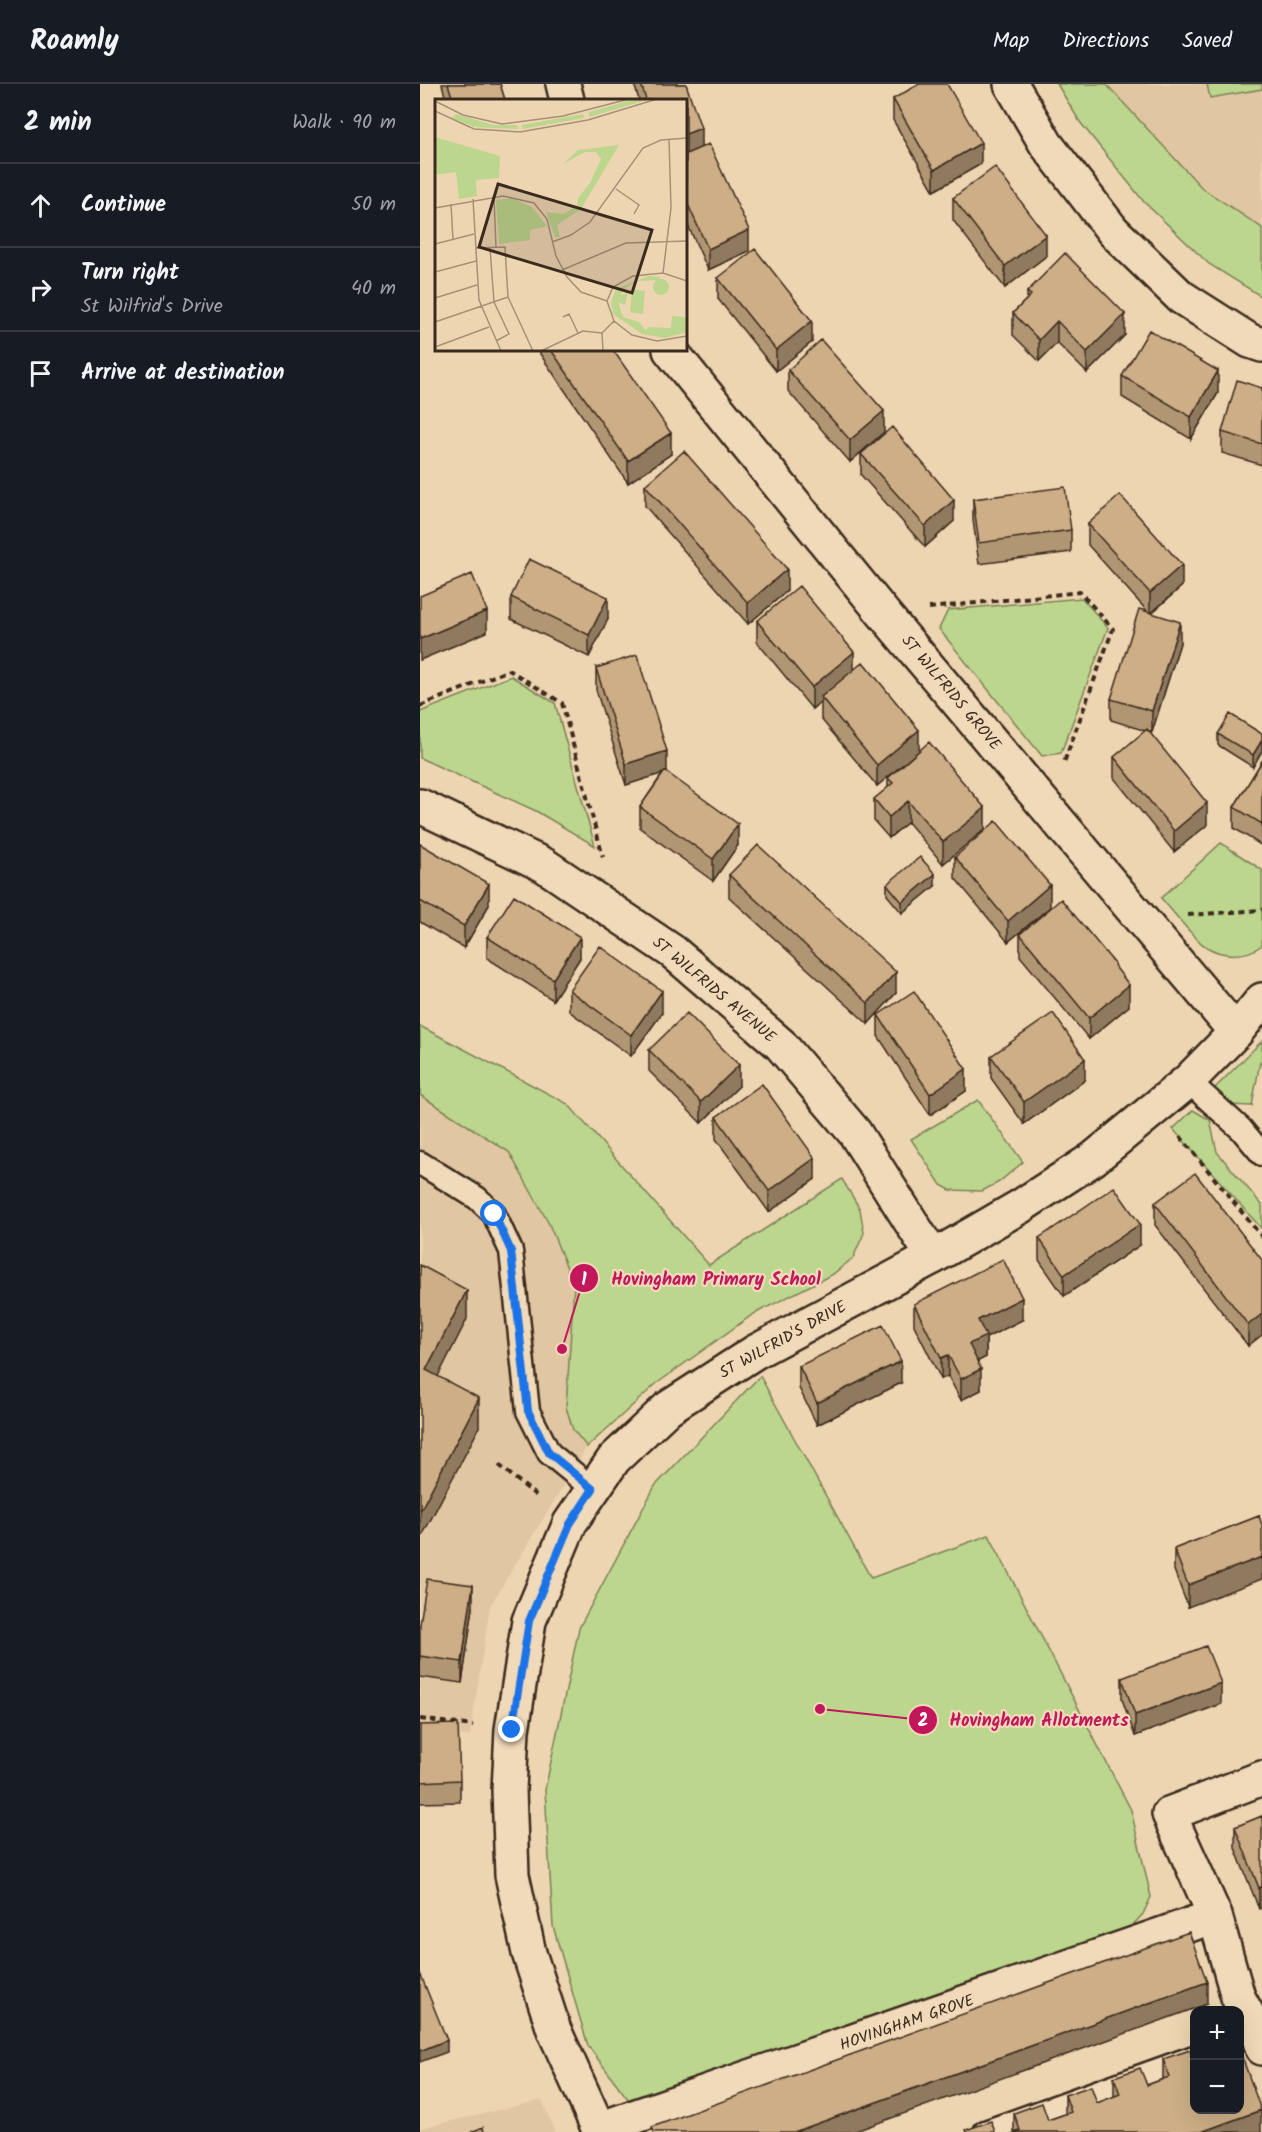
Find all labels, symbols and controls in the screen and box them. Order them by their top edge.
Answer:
text: Roamly [30,19,119,64]
text: Map [993,25,1029,58]
text: Directions [1062,25,1149,58]
text: Saved [1182,25,1232,58]
inset map [435,99,687,351]
text: 2 min [24,102,92,144]
text: Walk · 90 m [292,107,396,139]
text: Continue [81,188,166,223]
icon: ahead [24,189,57,222]
text: 50 m [351,189,396,221]
text: Turn right [81,256,179,291]
icon: right [24,273,57,306]
text: 40 m [351,273,396,305]
text: St Wilfrid's Drive [81,291,223,323]
text: Arrive at destination [81,356,284,391]
icon: arrive [24,357,57,390]
street label: ST WILFRIDS GROVE [895,630,1007,757]
street label: ST WILFRIDS AVENUE [647,931,782,1050]
route start [480,1200,506,1226]
callout: Hovingham Primary School [569,1260,833,1296]
text: 1 [581,1266,587,1295]
text: Hovingham Primary School [611,1266,821,1295]
street label: ST WILFRID'S DRIVE [715,1294,852,1385]
callout: Hovingham Allotments [908,1702,1141,1738]
text: 2 [918,1707,928,1736]
text: Hovingham Allotments [949,1707,1129,1736]
route end [498,1716,524,1742]
street label: HOVINGHAM GROVE [836,1988,978,2058]
map controls [1190,2006,1244,2114]
button: + [1190,2006,1244,2060]
button: − [1190,2060,1244,2114]

